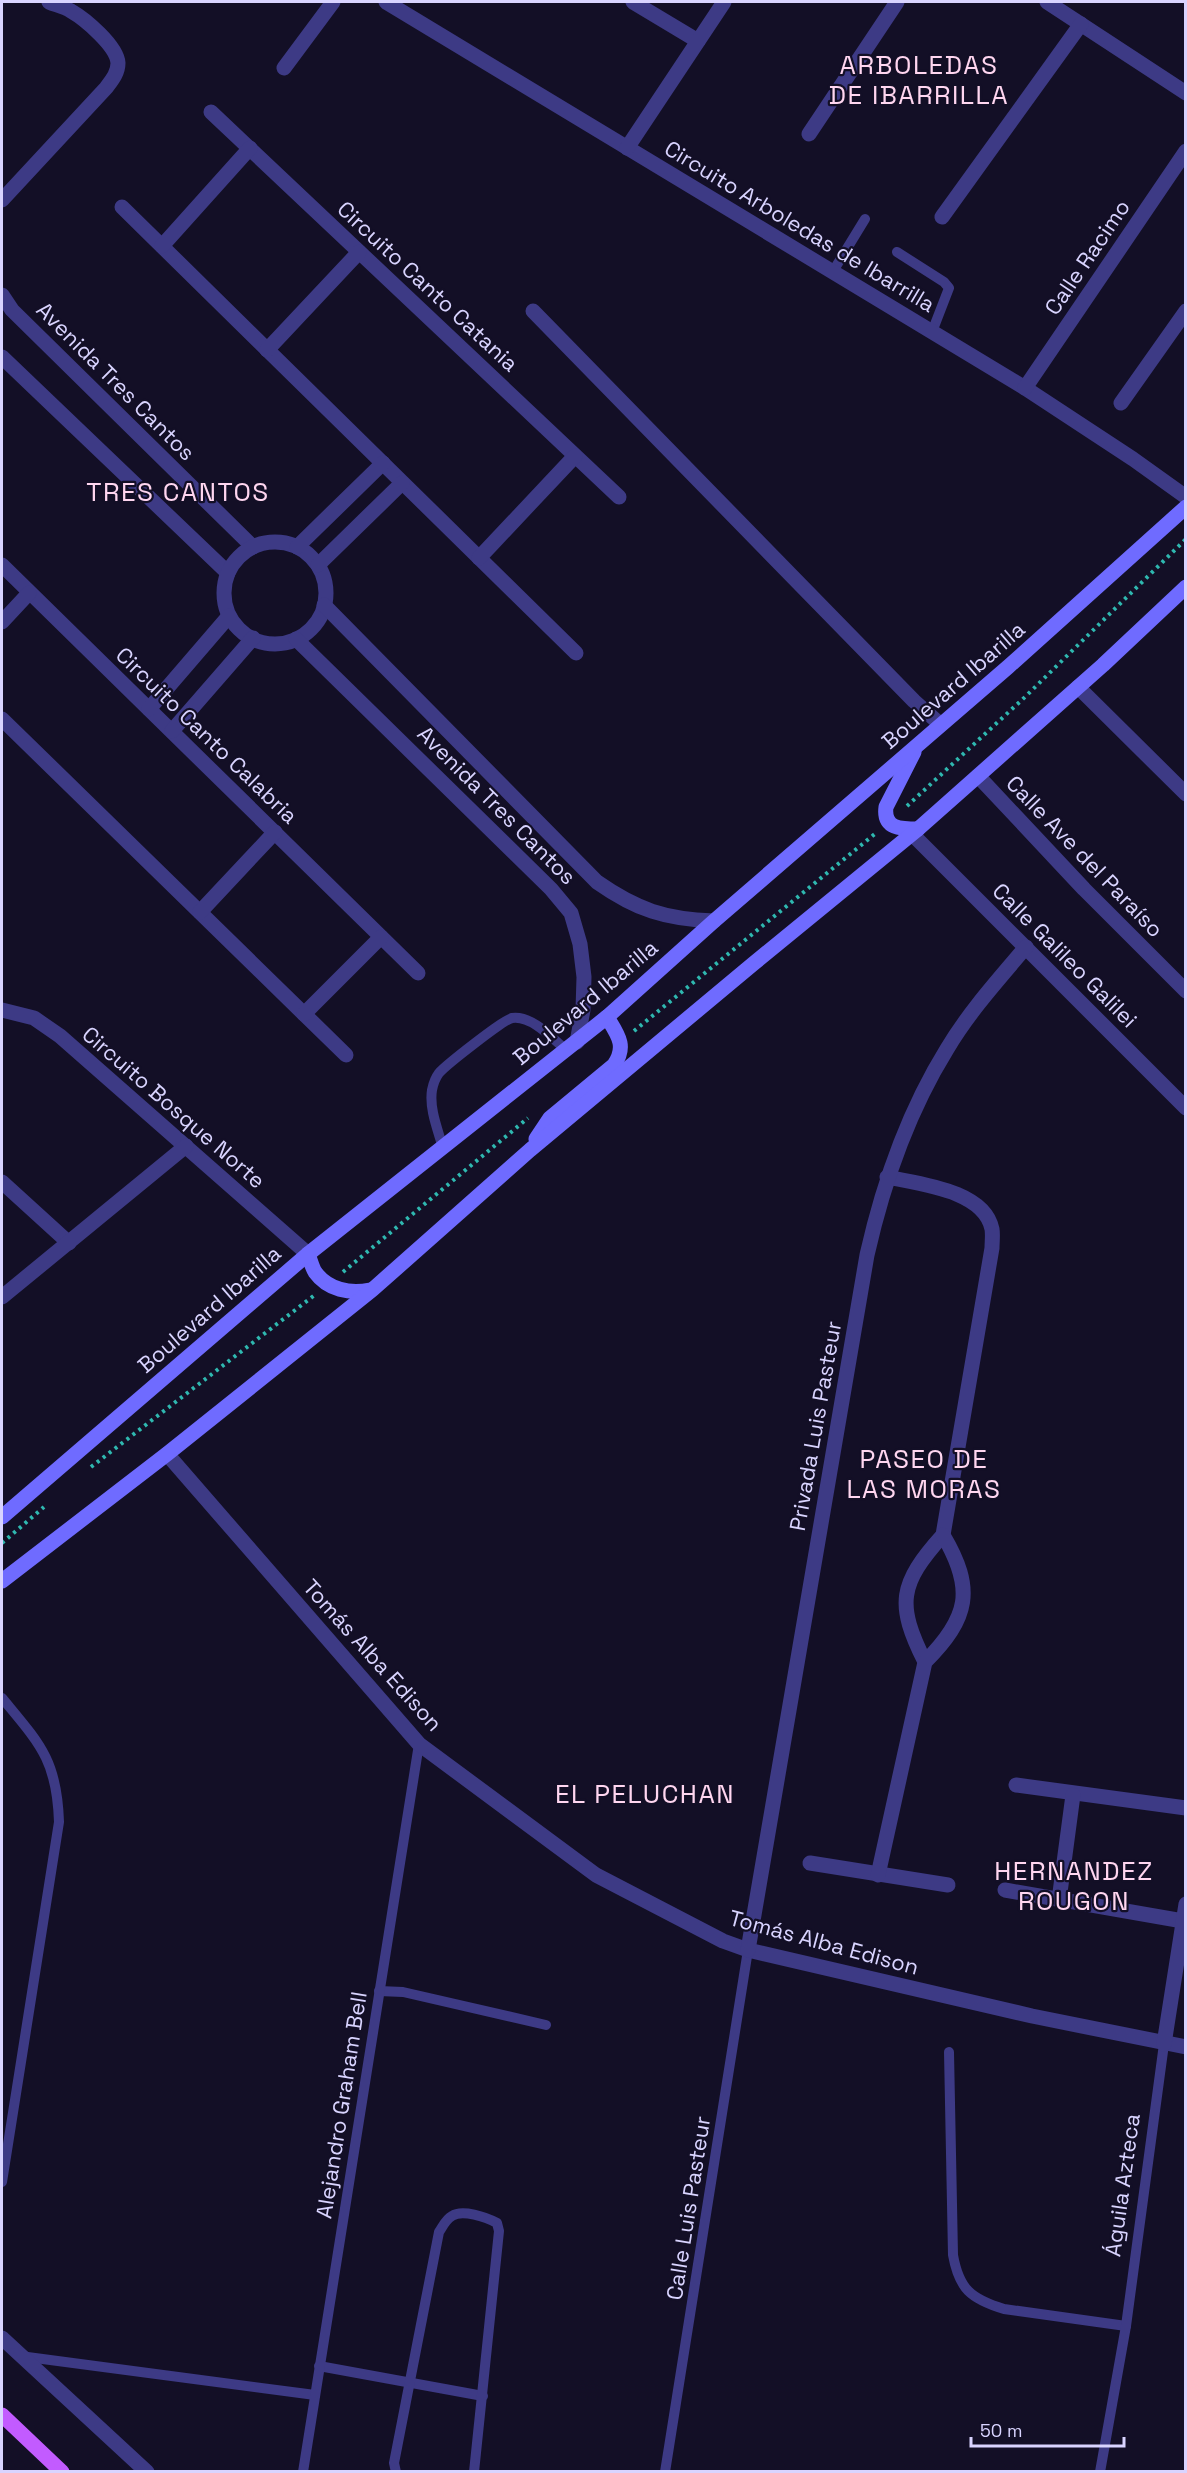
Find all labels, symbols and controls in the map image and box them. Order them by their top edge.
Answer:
district label: ARBOLEDAS DE IBARRILLA [829,48,1009,112]
street label: Circuito Arboledas de Ibarrilla [660,134,941,318]
street label: Calle Racimo [1038,194,1136,320]
street label: Circuito Canto Catania [332,195,525,378]
street label: Avenida Tres Cantos [31,296,201,466]
district label: TRES CANTOS [86,475,270,509]
street label: Boulevard Ibarilla [876,615,1031,755]
street label: Circuito Canto Calabria [110,641,304,830]
street label: Avenida Tres Cantos [412,720,582,890]
street label: Calle Ave del Paraíso [1000,769,1170,943]
street label: Calle Galileo Galilei [987,877,1143,1033]
street label: Boulevard Ibarilla [507,933,663,1071]
street label: Circuito Bosque Norte [77,1020,271,1194]
street label: Boulevard Ibarilla [132,1239,287,1379]
street label: Privada Luis Pasteur [783,1319,847,1533]
district label: PASEO DE LAS MORAS [846,1442,1002,1506]
street label: Tomás Alba Edison [297,1573,449,1737]
district label: EL PELUCHAN [555,1777,735,1811]
district label: HERNANDEZ ROUGON [994,1854,1154,1918]
street label: Tomás Alba Edison [726,1903,922,1981]
street label: Alejandro Graham Bell [309,1990,373,2220]
street label: Águila Azteca [1098,2111,1146,2258]
street label: Calle Luis Pasteur [660,2114,716,2302]
scale bar [971,2410,1124,2448]
text: 50 m [980,2419,1022,2442]

